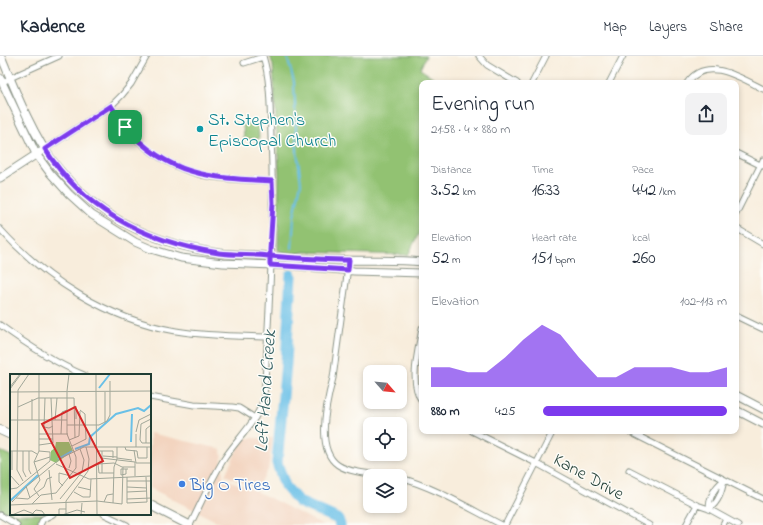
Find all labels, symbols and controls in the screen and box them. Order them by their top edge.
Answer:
text: Kadence [20,14,85,41]
text: Map [603,17,627,38]
text: Layers [649,17,687,38]
text: Share [709,17,743,38]
text: Evening run [431,89,535,121]
button: share [685,93,727,135]
place label: St. Stephen's Episcopal Church [208,108,336,155]
pin [108,110,142,144]
icon: arrive [114,116,136,138]
text: 21:58 · 4 × 880 m [431,120,510,139]
marker: St. Stephen's Episcopal Church [195,124,205,134]
text: Distance [431,162,472,178]
text: Time [532,162,553,178]
text: Pace [632,162,654,178]
text: 3.52 [431,178,460,203]
text: 16:33 [532,178,560,203]
text: 4:42 [632,178,656,203]
text: km [460,184,476,200]
text: /km [656,184,676,200]
text: Elevation [431,230,471,246]
text: Heart rate [532,230,577,246]
text: kcal [632,230,650,246]
text: 52 [431,246,449,271]
text: 151 [532,246,552,271]
text: 260 [632,246,656,271]
text: m [449,252,460,268]
text: bpm [552,252,575,268]
text: Elevation [431,292,479,311]
text: 102–113 m [680,292,727,311]
water label: Left Hand Creek [249,328,284,453]
north arrow [363,365,407,409]
map controls [363,365,407,513]
inset map [10,374,151,515]
text: 880 m [431,402,460,421]
text: 4:25 [495,402,515,421]
button: locate [363,417,407,461]
street label: Kane Drive [548,448,629,508]
button: layers [363,469,407,513]
place label: Big O Tires [189,473,271,500]
marker: Big O Tires [177,479,187,489]

